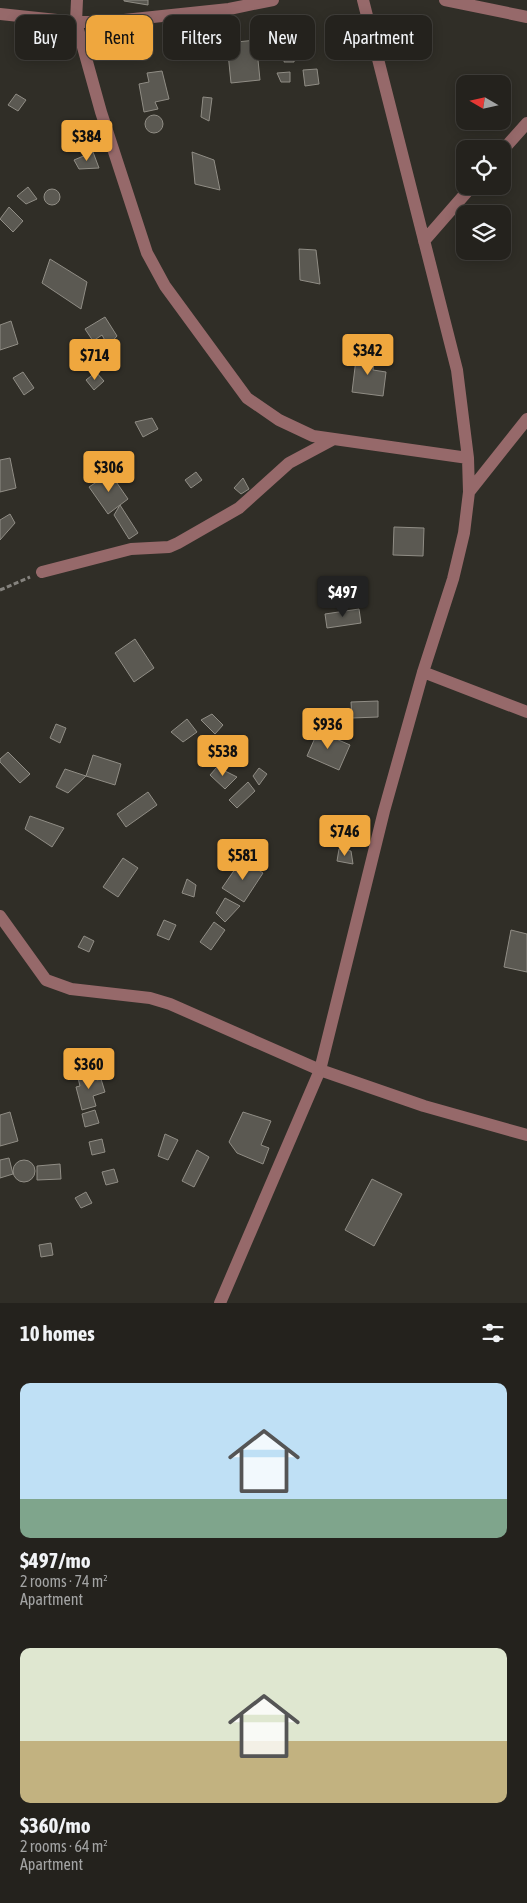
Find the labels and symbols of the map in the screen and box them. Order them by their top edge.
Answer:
north arrow [456,75,511,130]
pin: $384 [57,120,117,162]
pin: $342 [338,334,398,376]
pin: $714 [65,338,125,381]
pin: $306 [79,450,139,493]
pin: $497 [313,576,373,618]
pin: $936 [298,708,358,750]
pin: $538 [193,734,253,777]
pin: $746 [315,814,375,857]
pin: $581 [213,838,273,881]
pin: $360 [59,1048,119,1090]

